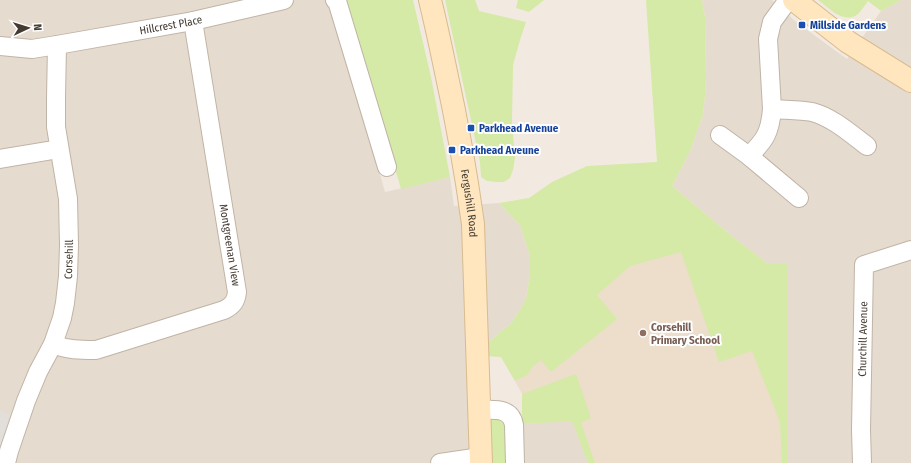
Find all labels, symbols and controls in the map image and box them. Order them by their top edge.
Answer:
north arrow [8,8,48,48]
street label: Hillcrest Place [138,13,204,37]
place label: Millside Gardens [810,19,886,32]
marker: Millside Gardens [797,20,807,30]
text: N [31,24,44,31]
place label: Parkhead Avenue [479,122,559,135]
marker: Parkhead Avenue [466,123,476,133]
place label: Parkhead Aveune [460,144,540,157]
marker: Parkhead Aveune [447,145,457,155]
street label: Fergushill Road [458,168,479,238]
street label: Montgreenan View [217,203,242,287]
street label: Corsehill [62,239,76,280]
street label: Churchill Avenue [856,301,870,377]
place label: Corsehill Primary School [651,321,721,347]
marker: Corsehill Primary School [638,328,648,338]

